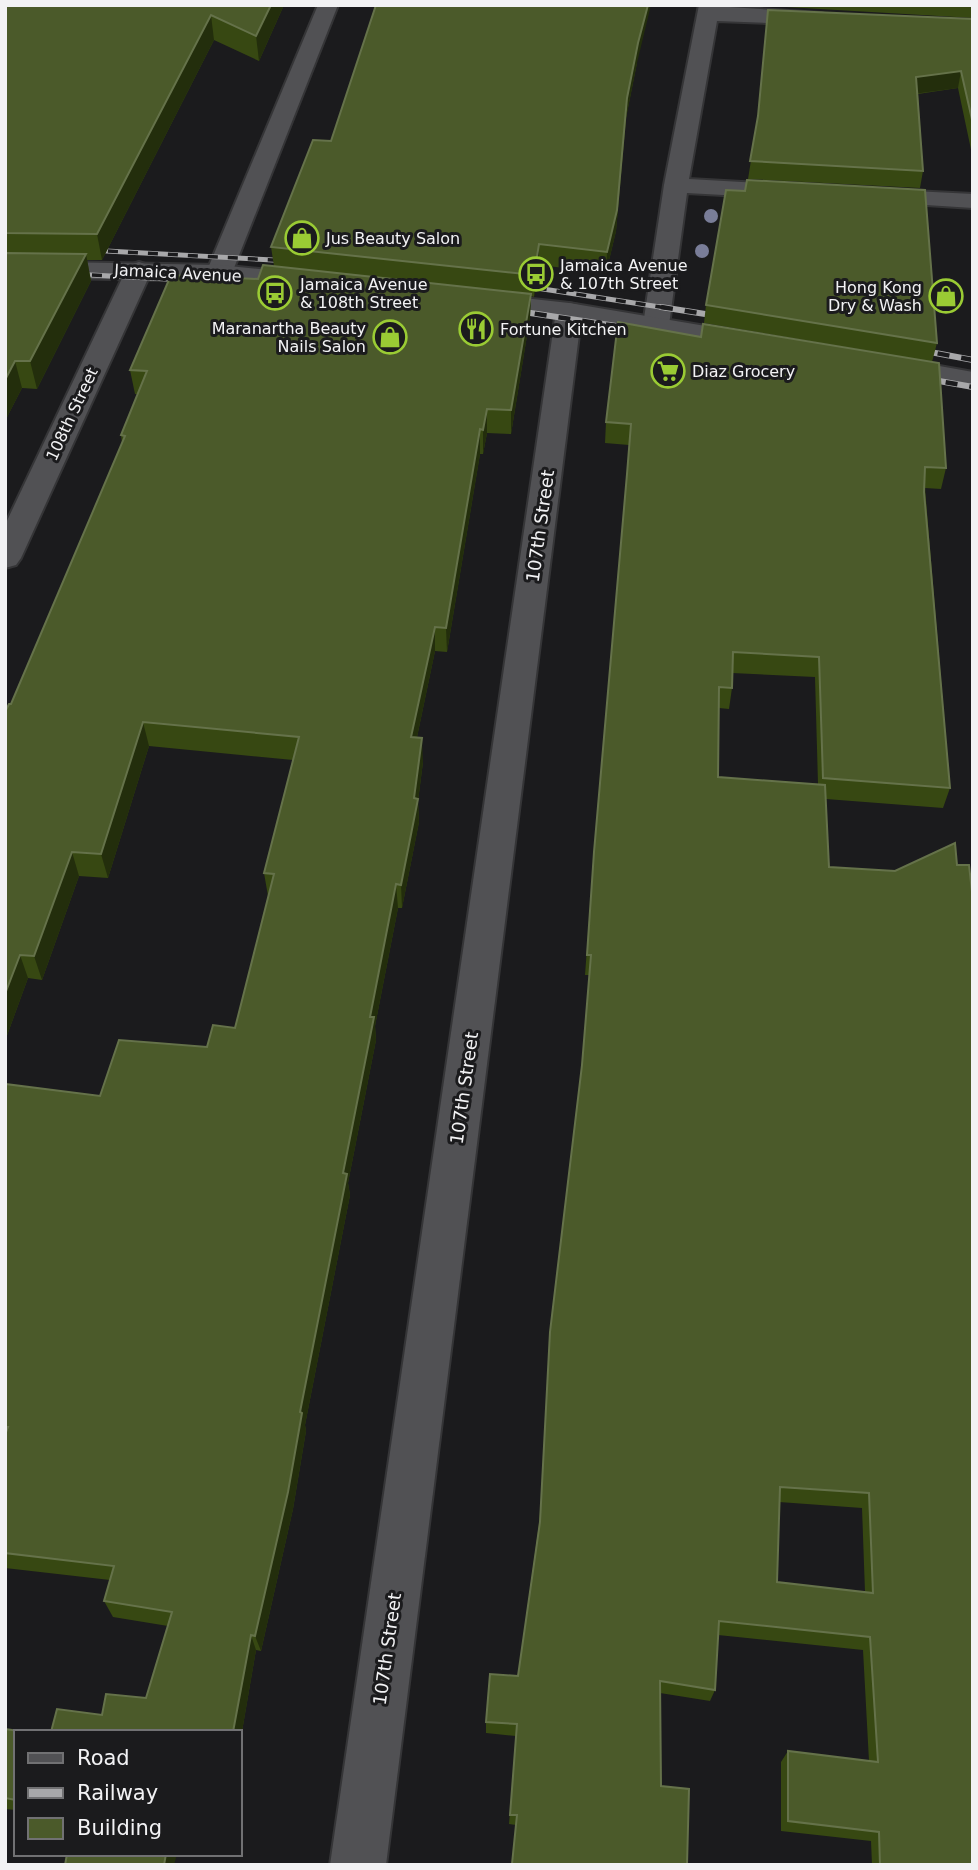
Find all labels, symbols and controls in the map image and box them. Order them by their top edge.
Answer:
shop icon: Jus Beauty Salon [283,219,321,257]
place label: Jus Beauty Salon [325,229,460,248]
bus stop icon: Jamaica Avenue & 107th Street [517,255,555,293]
place label: Jamaica Avenue & 107th Street [559,256,688,293]
street label: Jamaica Avenue [113,260,242,286]
bus stop icon: Jamaica Avenue & 108th Street [256,274,294,312]
place label: Jamaica Avenue & 108th Street [299,275,428,312]
shop icon: Hong Kong Dry & Wash [927,277,965,315]
place label: Hong Kong Dry & Wash [828,278,922,315]
restaurant icon: Fortune Kitchen [457,310,495,348]
shop icon: Maranartha Beauty Nails Salon [371,318,409,356]
place label: Maranartha Beauty Nails Salon [212,319,366,356]
place label: Fortune Kitchen [500,320,627,339]
supermarket icon: Diaz Grocery [649,352,687,390]
place label: Diaz Grocery [692,362,795,381]
street label: 108th Street [42,364,102,464]
street label: 107th Street [522,468,558,584]
street label: 107th Street [446,1030,482,1146]
street label: 107th Street [369,1591,405,1707]
legend [14,1730,242,1856]
text: Road [77,1746,130,1770]
text: Railway [77,1781,158,1805]
text: Building [77,1816,162,1840]

